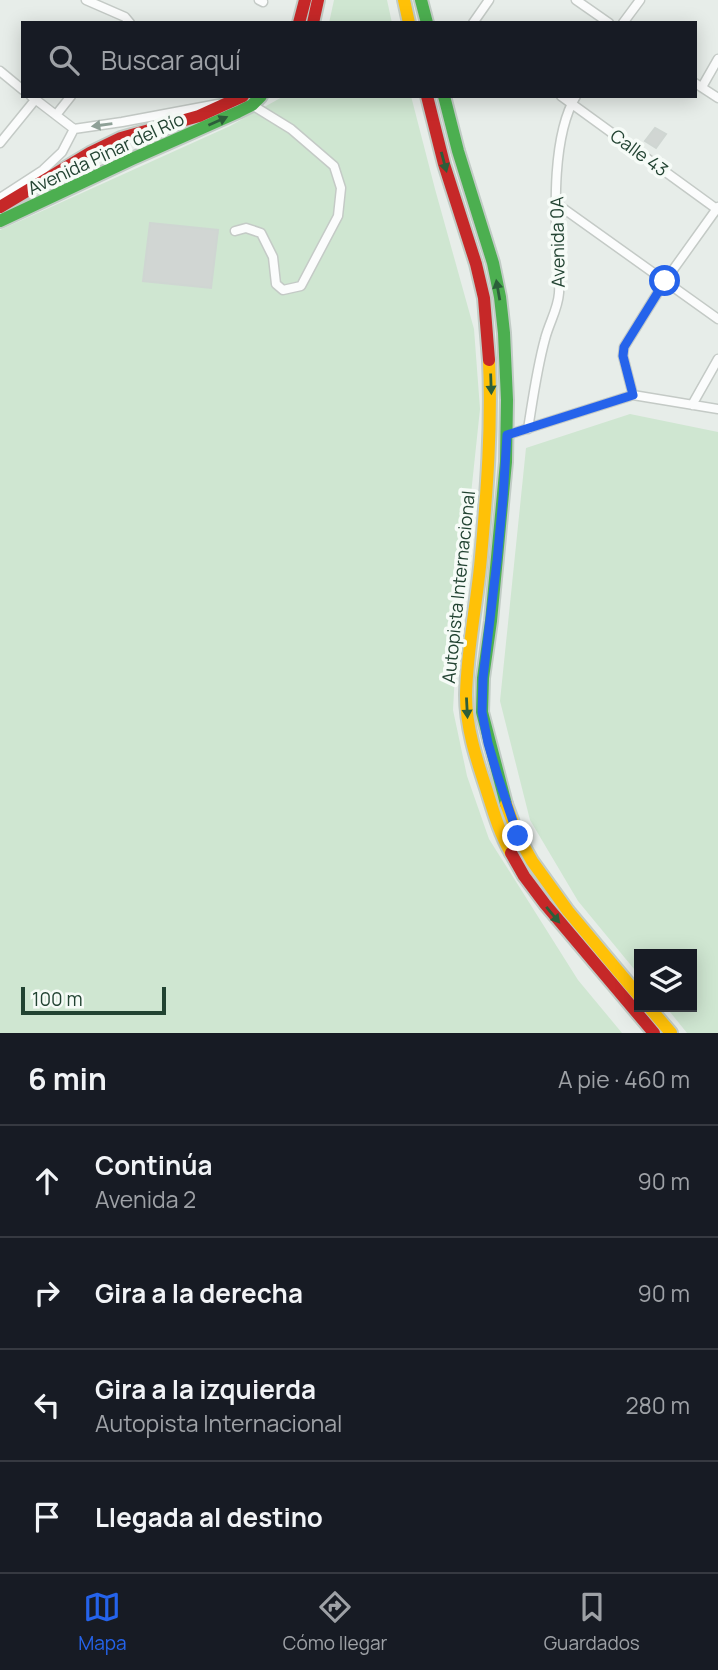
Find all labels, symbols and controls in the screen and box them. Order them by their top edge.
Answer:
search box [21,21,697,98]
icon: search [45,41,83,79]
text: Buscar aquí [101,42,241,78]
street label: Avenida Pinar del Río [24,106,188,200]
one-way arrow [208,115,228,127]
one-way arrow [91,119,113,130]
street label: Calle 43 [606,123,673,181]
one-way arrow [439,152,449,173]
street label: Avenida 0A [544,196,570,288]
route start [649,265,680,296]
one-way arrow [493,279,504,301]
one-way arrow [485,373,496,395]
street label: Autopista Internacional [436,489,480,684]
one-way arrow [462,697,473,719]
route end [502,820,533,851]
one-way arrow [546,905,561,923]
map controls [634,949,697,1012]
button: layers [634,949,697,1012]
scale bar [21,984,166,1016]
text: 100 m [32,986,83,1012]
text: 6 min [28,1058,107,1099]
text: A pie · 460 m [558,1063,690,1095]
text: Continúa [95,1147,213,1183]
icon: ahead [28,1162,66,1200]
text: 90 m [638,1165,690,1197]
text: Avenida 2 [95,1183,196,1215]
icon: right [28,1274,66,1312]
text: Gira a la derecha [95,1275,303,1311]
text: 90 m [638,1277,690,1309]
text: Gira a la izquierda [95,1371,316,1407]
icon: left [28,1386,66,1424]
text: 280 m [625,1389,690,1421]
text: Autopista Internacional [95,1407,342,1439]
icon: arrive [28,1498,66,1536]
text: Llegada al destino [95,1499,323,1535]
tab: Mapa [78,1588,126,1656]
tab: Cómo llegar [283,1588,387,1656]
tab: Guardados [544,1588,640,1656]

